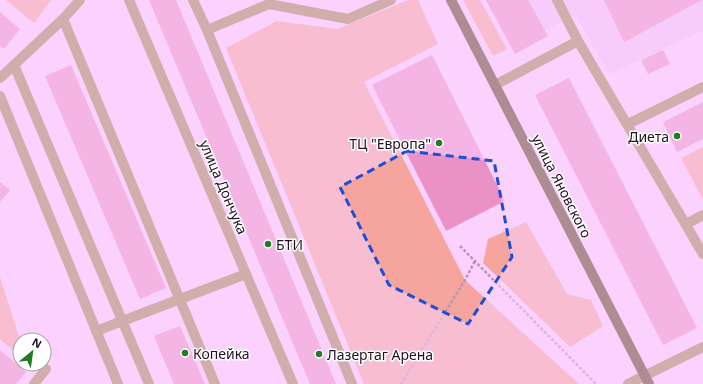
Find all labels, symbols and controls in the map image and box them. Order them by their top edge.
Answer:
place label: Диета [628,127,669,146]
street label: улица Яновского [528,131,596,241]
marker: Диета [672,131,682,141]
place label: ТЦ "Европа" [349,134,431,153]
street label: улица Дончука [196,137,252,237]
marker: ТЦ "Европа" [434,138,444,148]
place label: БТИ [276,235,303,254]
marker: БТИ [263,239,273,249]
north arrow [12,332,52,372]
text: N [30,334,45,352]
place label: Копейка [193,344,250,363]
place label: Лазертаг Арена [327,345,433,364]
marker: Копейка [180,348,190,358]
marker: Лазертаг Арена [314,349,324,359]

